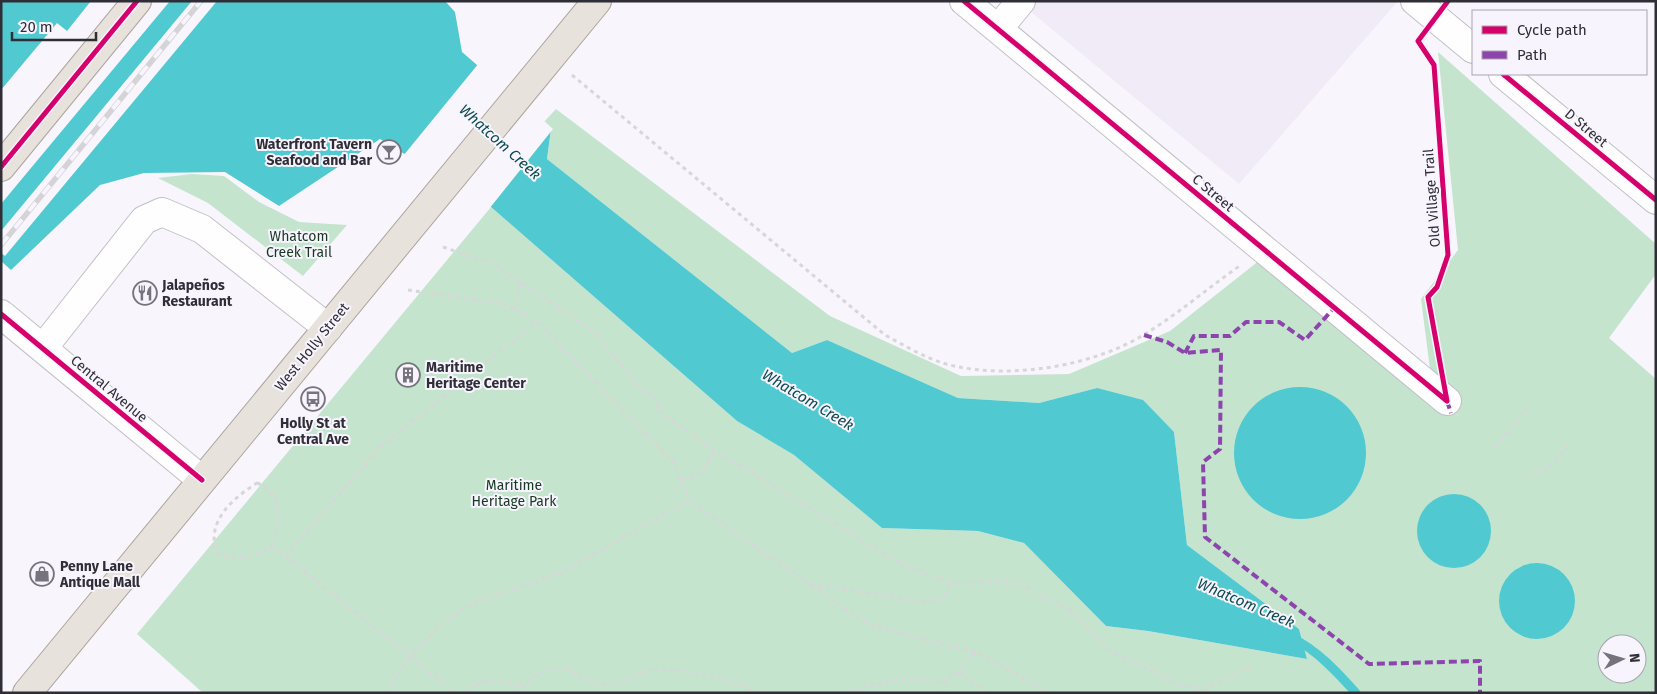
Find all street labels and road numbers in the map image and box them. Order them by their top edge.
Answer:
street label: D Street [1561,105,1612,151]
street label: Old Village Trail [1420,148,1444,248]
street label: C Street [1189,171,1238,216]
street label: West Holly Street [271,299,353,395]
street label: Central Avenue [67,352,151,426]

